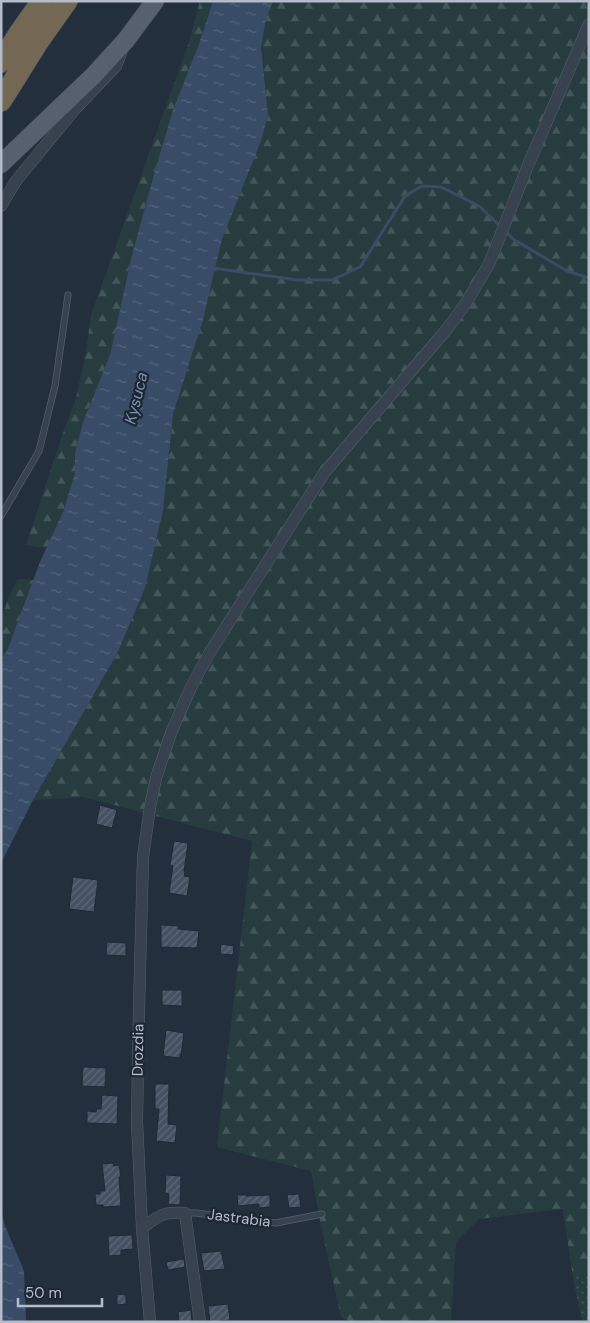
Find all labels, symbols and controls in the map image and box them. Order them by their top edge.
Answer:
water label: Kysuca [119,370,153,426]
street label: Drozdia [128,1024,148,1076]
street label: Jastrabia [206,1204,272,1232]
scale bar [18,1276,101,1308]
text: 50 m [25,1283,62,1303]

